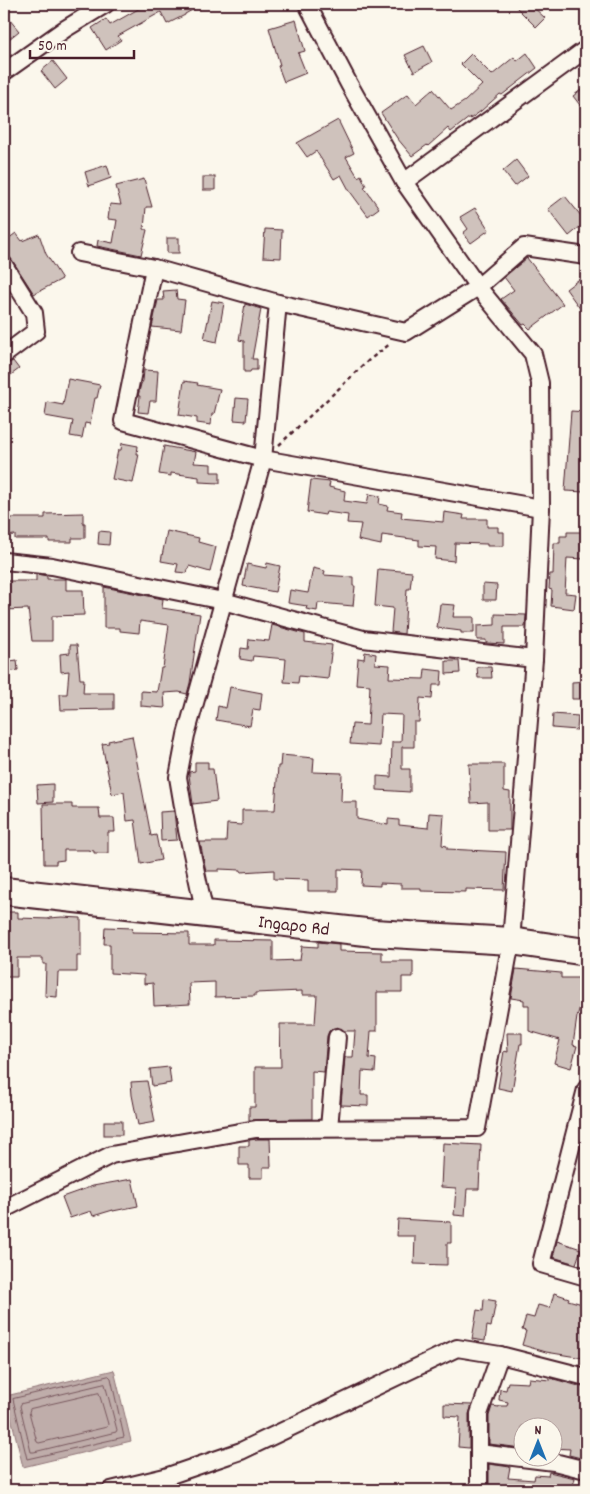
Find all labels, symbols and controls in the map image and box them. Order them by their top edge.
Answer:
scale bar [30,28,134,60]
text: 50 m [38,36,67,58]
street label: Ingapo Rd [257,910,331,945]
north arrow [512,1416,562,1466]
text: N [535,1421,542,1441]

